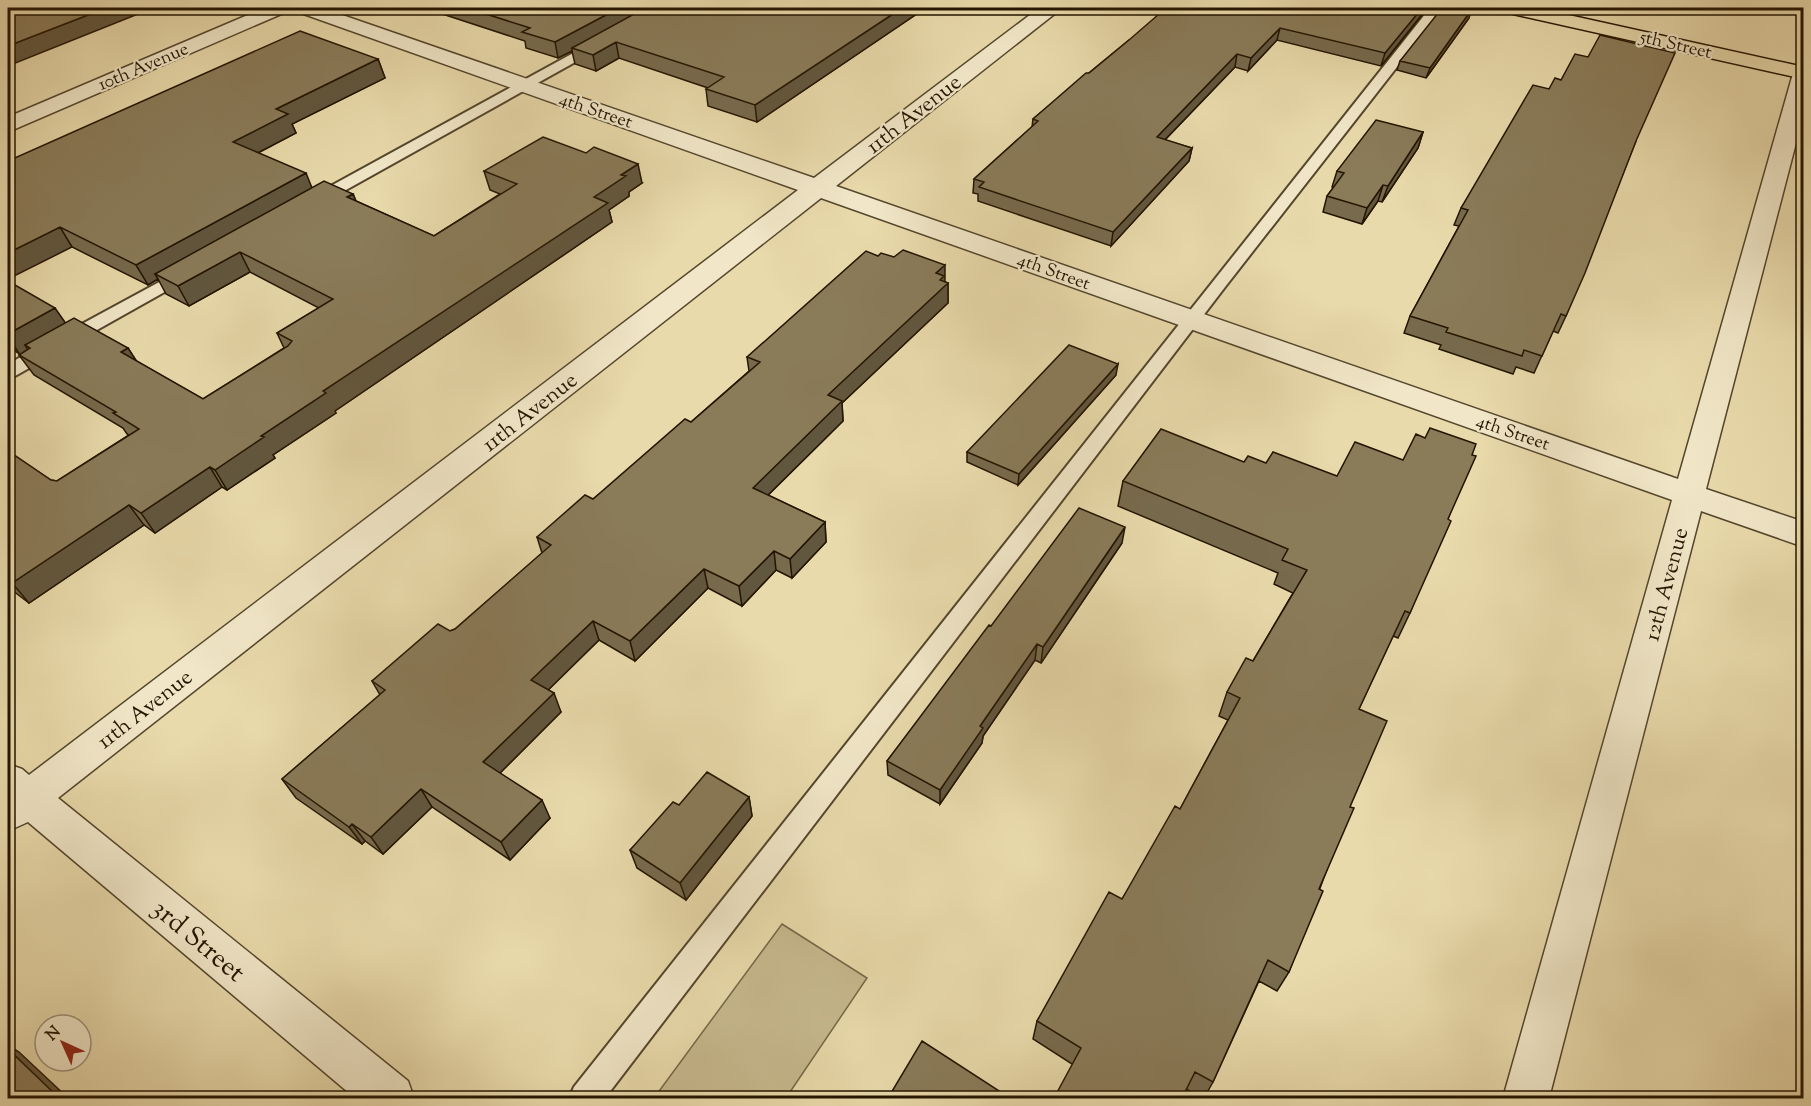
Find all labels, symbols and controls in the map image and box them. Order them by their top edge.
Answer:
street label: 5th Street [1636,25,1714,67]
street label: 10th Avenue [94,37,193,99]
street label: 11th Avenue [860,68,969,163]
street label: 4th Street [555,87,635,137]
street label: 4th Street [1013,248,1093,298]
street label: 11th Avenue [476,366,585,461]
street label: 4th Street [1472,409,1552,459]
street label: 12th Avenue [1637,524,1698,645]
street label: 11th Avenue [91,663,200,758]
street label: 3rd Street [142,891,253,993]
north arrow [33,1013,93,1073]
text: N [42,1021,67,1047]

